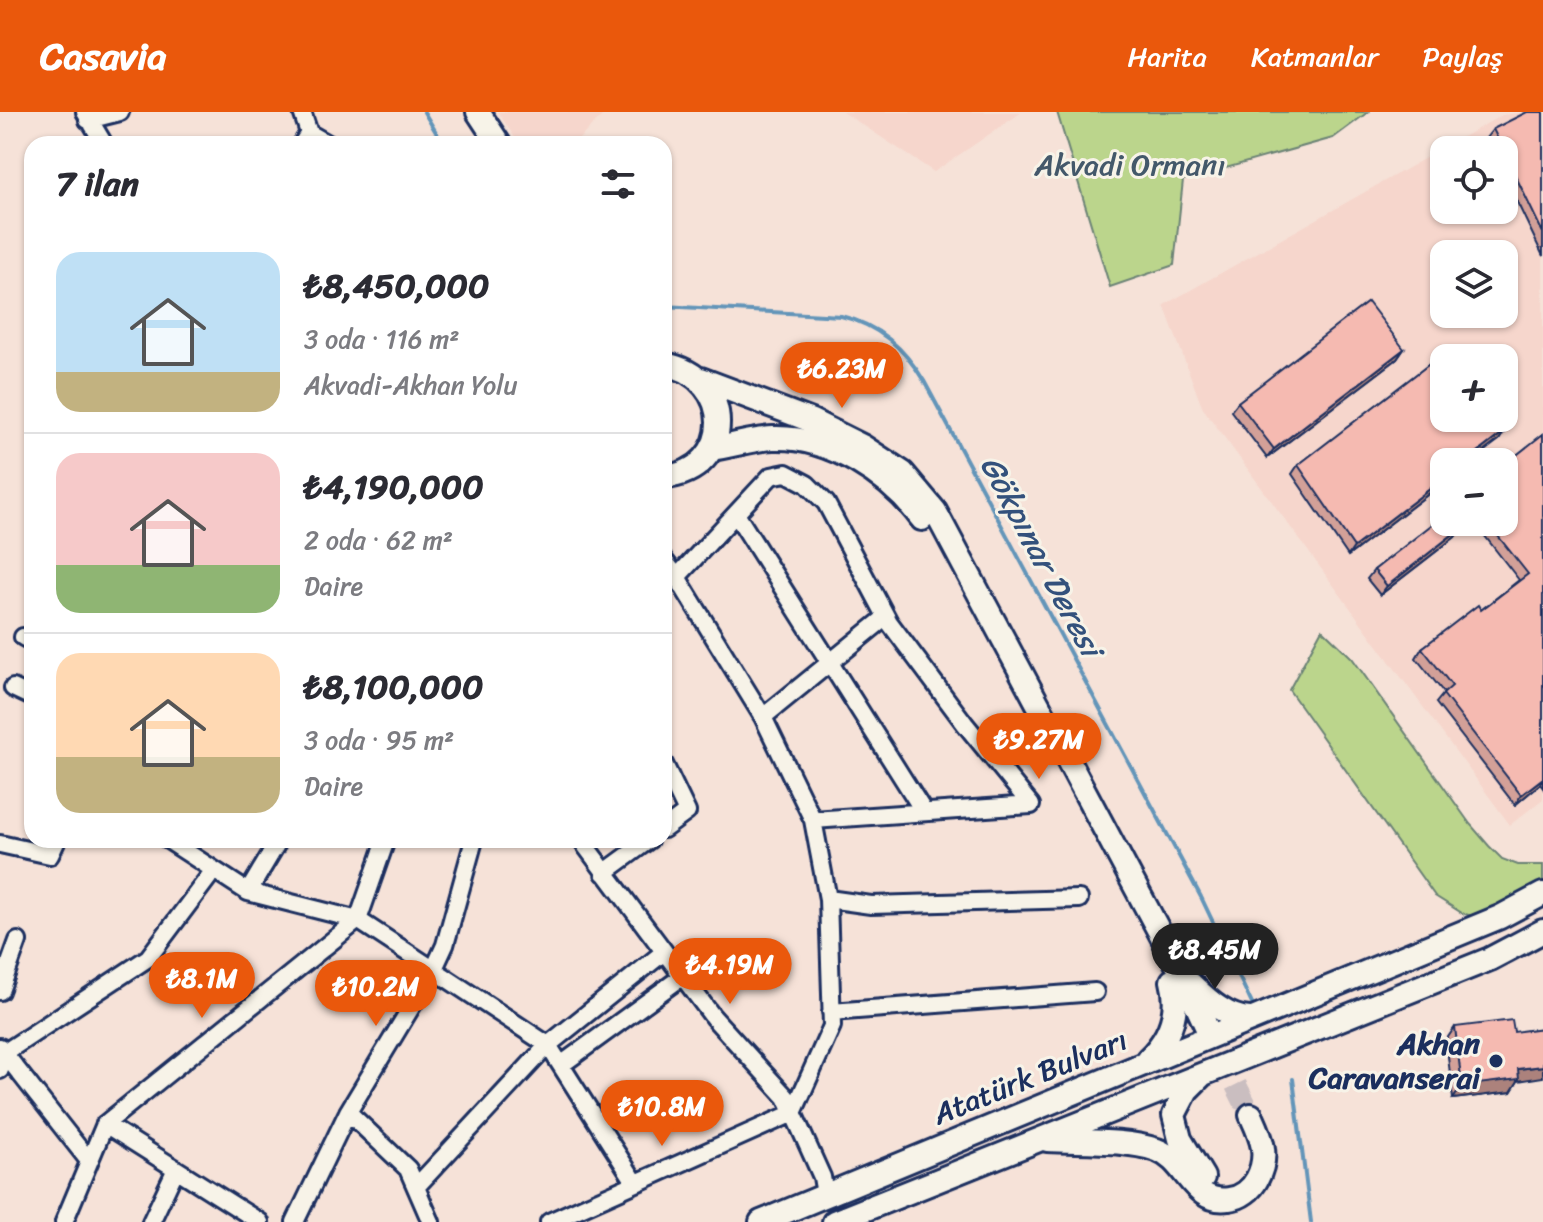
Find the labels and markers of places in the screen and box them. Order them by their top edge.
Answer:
pin: ₺6.23M [777,342,907,410]
pin: ₺9.27M [974,713,1104,781]
pin: ₺8.45M [1150,923,1280,991]
pin: ₺4.19M [665,938,795,1006]
pin: ₺8.1M [146,952,258,1020]
pin: ₺10.2M [311,960,441,1028]
place label: Akhan Caravanserai [1308,1017,1482,1105]
marker: Akhan Caravanserai [1487,1052,1505,1070]
pin: ₺10.8M [597,1080,727,1148]

